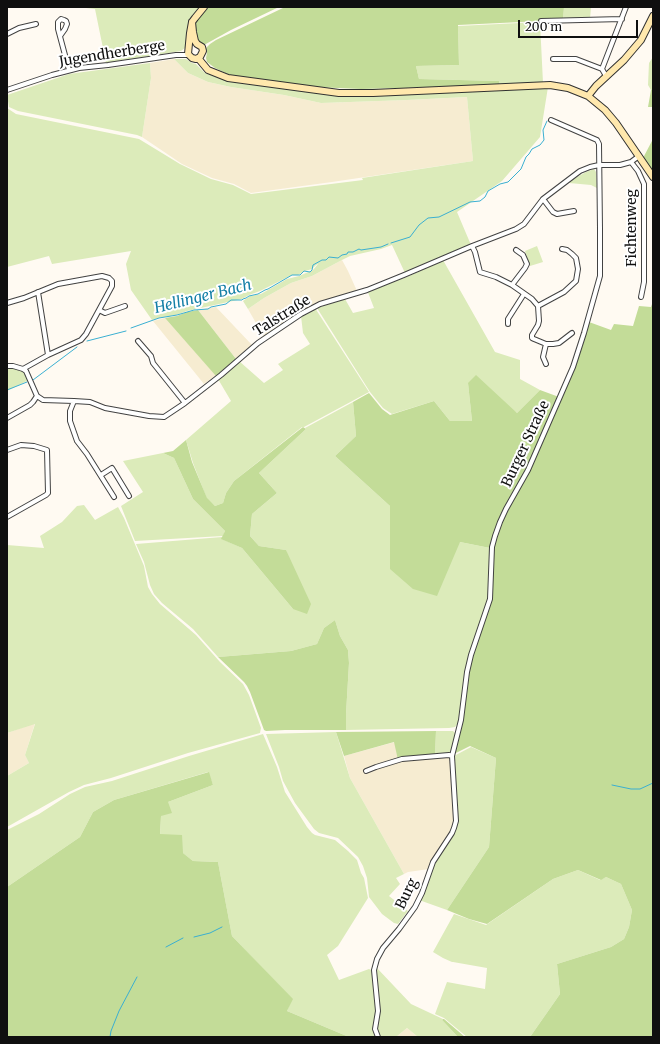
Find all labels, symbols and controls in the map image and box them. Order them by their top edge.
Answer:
scale bar [520,12,640,38]
text: 200 m [525,19,562,34]
street label: Jugendherberge [58,37,166,71]
street label: Fichtenweg [624,189,640,267]
water label: Hellinger Bach [153,276,253,318]
street label: Talstraße [250,292,314,340]
street label: Burger Straße [499,398,553,490]
street label: Burg [392,876,422,912]

